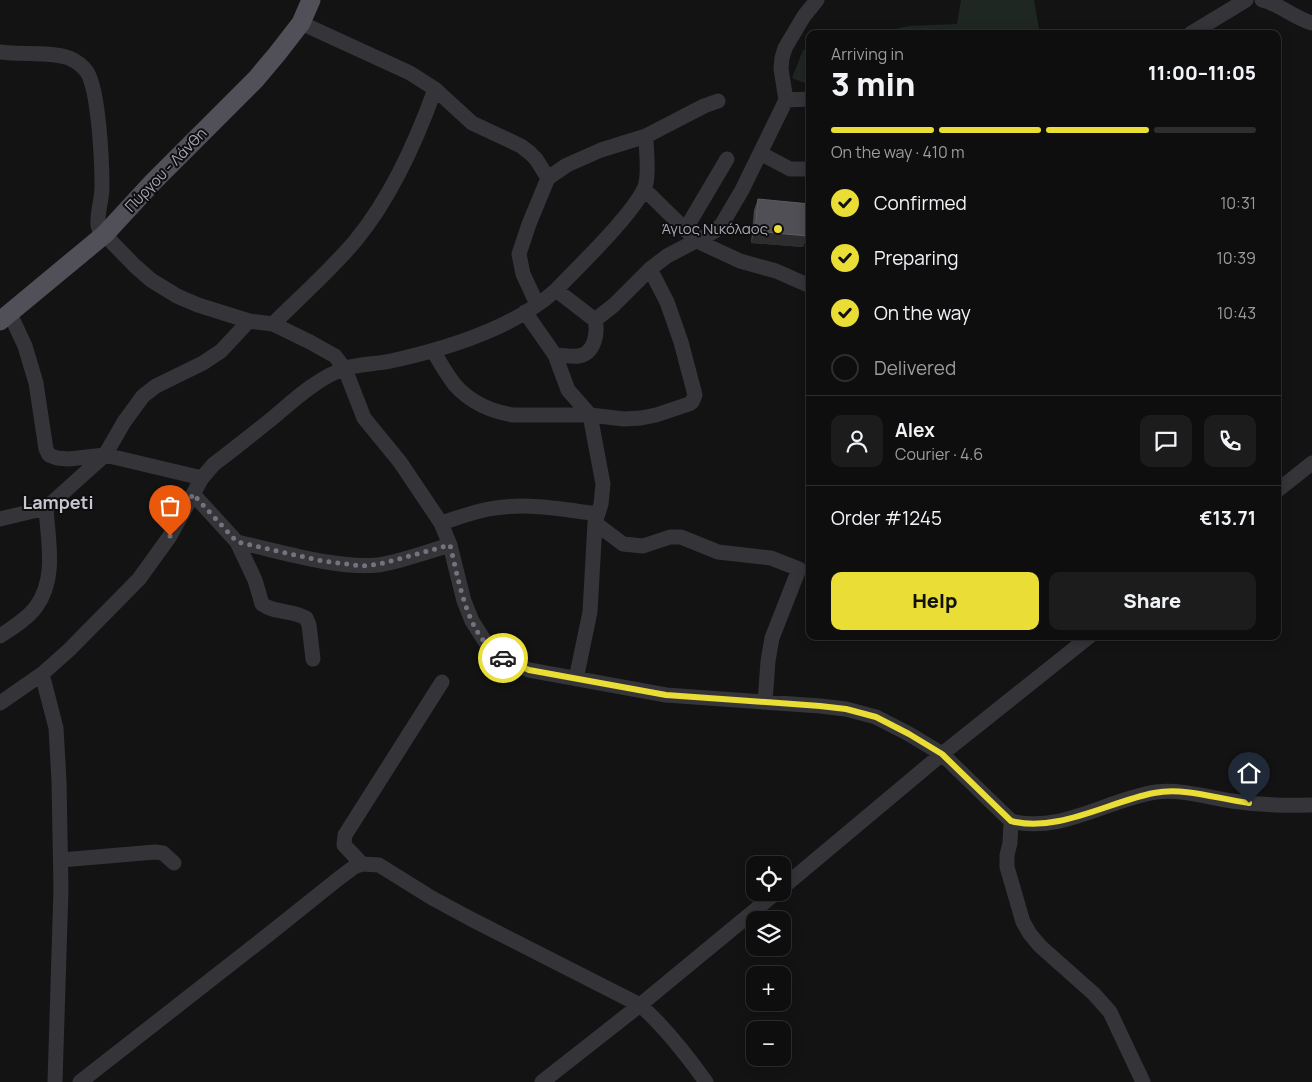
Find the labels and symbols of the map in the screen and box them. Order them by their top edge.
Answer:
street label: Πύργου - Λάνθη [120,123,211,216]
place label: Άγιος Νικόλαος [661,218,768,239]
marker: Άγιος Νικόλαος [772,223,784,235]
pin [149,485,191,536]
district label: Lampeti [23,490,93,514]
courier [478,633,528,683]
pin [1228,752,1270,803]

